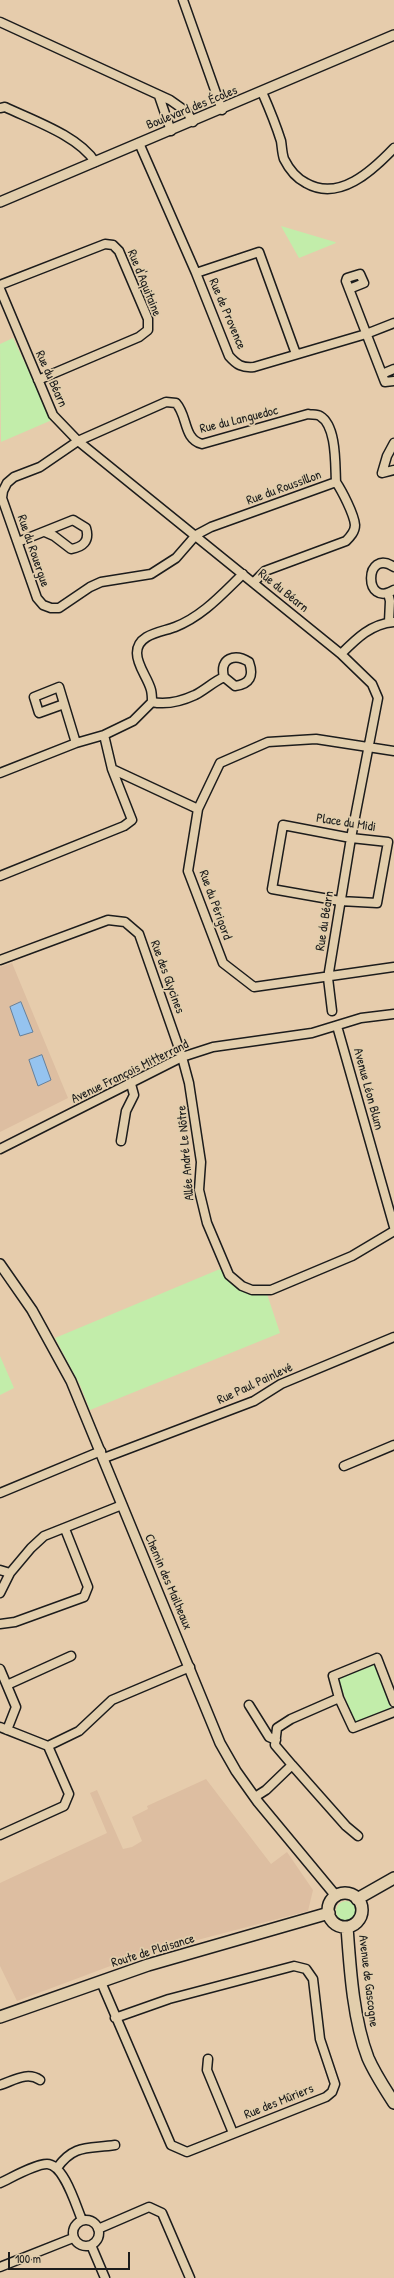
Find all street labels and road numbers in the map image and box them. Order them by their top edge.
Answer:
street label: Boulevard des Écoles [144,83,240,133]
street label: Rue d'Aquitaine [124,247,164,319]
street label: Rue de Provence [205,276,249,352]
street label: Rue du Béarn [32,348,70,410]
street label: Rue du Languedoc [198,403,280,437]
street label: Rue du Roussillon [244,467,324,509]
street label: Rue du Rouergue [13,513,53,589]
street label: Rue du Béarn [255,566,311,616]
street label: Place du Midi [315,811,377,835]
street label: Rue du Périgord [195,868,235,942]
street label: Rue du Béarn [313,890,337,952]
street label: Rue des Glycines [147,938,187,1016]
street label: Avenue François Mitterrand [69,1037,191,1107]
street label: Avenue Léon Blum [350,1046,386,1132]
street label: Allée André Le Nôtre [174,1105,198,1201]
street label: Rue Paul Painlevé [215,1360,295,1408]
street label: Chemin des Mailheaux [141,1532,195,1632]
street label: Route de Plaisance [110,1931,196,1971]
street label: Avenue de Gascogne [355,1934,381,2028]
street label: Rue des Mûriers [242,2081,316,2123]

